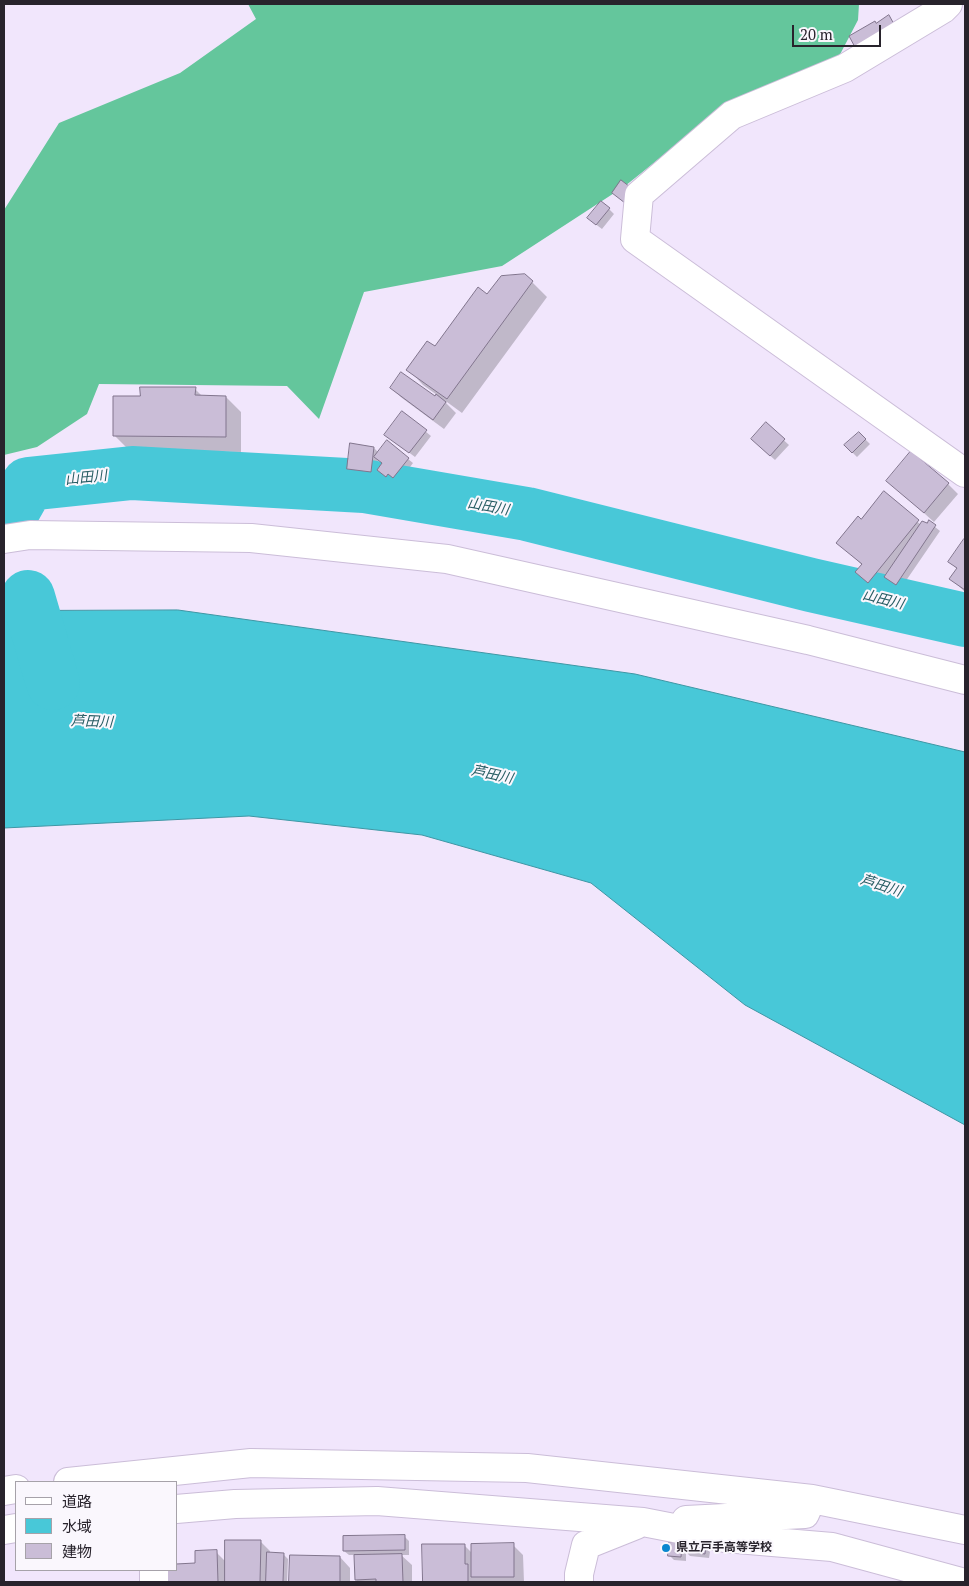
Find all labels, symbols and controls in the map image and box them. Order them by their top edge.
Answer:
scale bar [794,15,883,47]
text: 20 m [800,24,833,44]
water label: 山田川 [64,467,108,489]
water label: 山田川 [466,495,510,519]
water label: 山田川 [861,587,905,613]
water label: 芦田川 [71,713,113,731]
water label: 芦田川 [470,762,514,788]
water label: 芦田川 [858,872,904,900]
legend [15,1481,178,1571]
text: 道路 [62,1491,92,1511]
text: 水域 [62,1516,92,1536]
text: 建物 [62,1541,92,1561]
place label: 県立戸手高等学校 [676,1541,772,1555]
marker: 県立戸手高等学校 [660,1542,672,1554]

